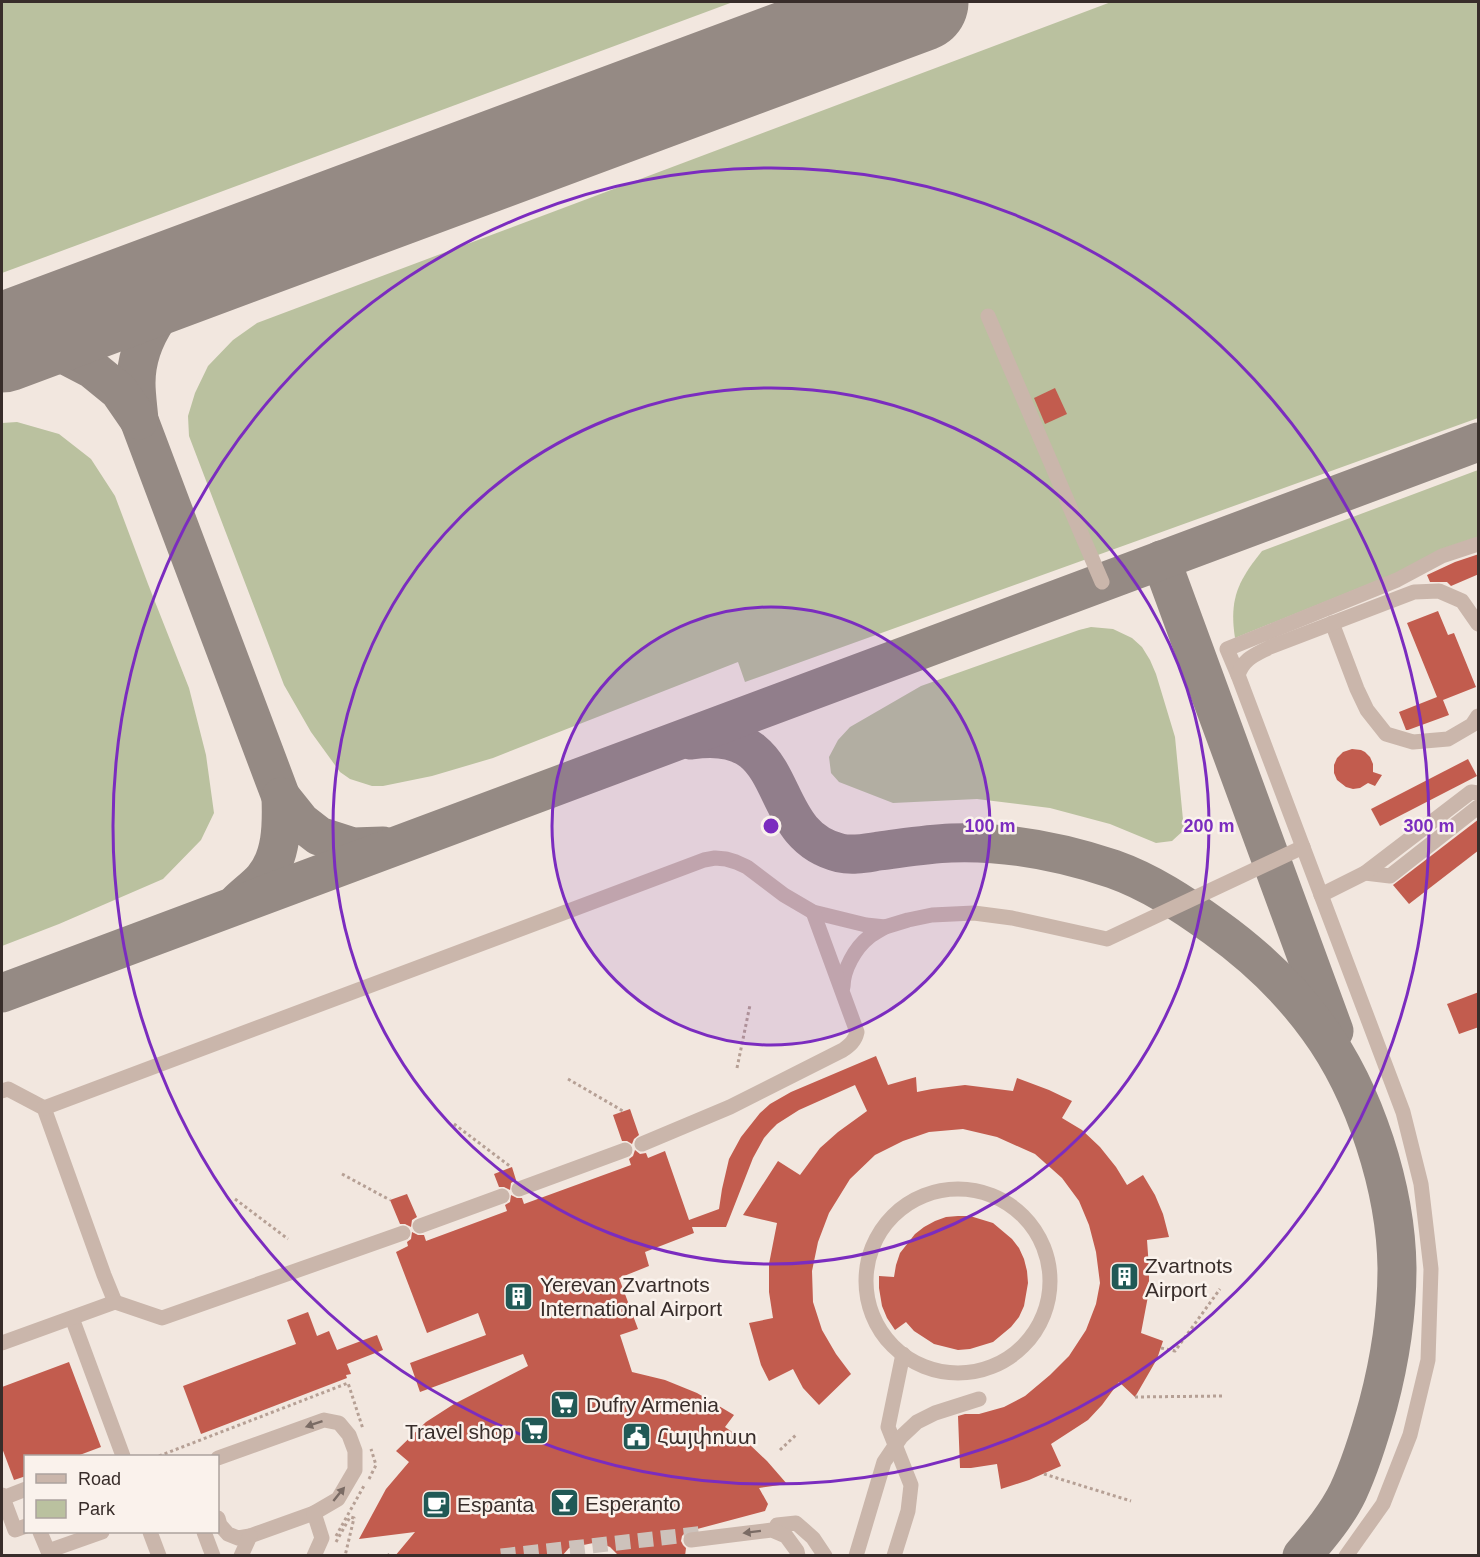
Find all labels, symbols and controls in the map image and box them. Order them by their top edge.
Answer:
centre of rings [761,816,781,836]
text: 100 m [964,816,1016,836]
text: 200 m [1183,816,1235,836]
text: 300 m [1403,816,1455,836]
place label: Zvartnots Airport [1145,1254,1233,1301]
building icon: Zvartnots Airport [1108,1261,1140,1293]
place label: Yerevan Zvartnots International Airport [540,1273,722,1320]
building icon: Yerevan Zvartnots International Airport [503,1280,535,1312]
supermarket icon: Dufry Armenia [549,1388,581,1420]
place label: Dufry Armenia [586,1393,719,1416]
supermarket icon: Travel shop [519,1415,551,1447]
one-way arrow [305,1419,323,1429]
place label: Travel shop [405,1420,514,1443]
public building icon: Հայփոստ [620,1420,652,1452]
place label: Հայփոստ [657,1425,757,1449]
legend [24,1455,219,1533]
text: Road [78,1469,121,1489]
one-way arrow [333,1486,345,1502]
bar icon: Esperanto [548,1487,580,1519]
cafe icon: Espanta [420,1488,452,1520]
place label: Esperanto [585,1492,681,1515]
place label: Espanta [457,1493,534,1516]
text: Park [78,1499,116,1519]
one-way arrow [743,1528,762,1537]

